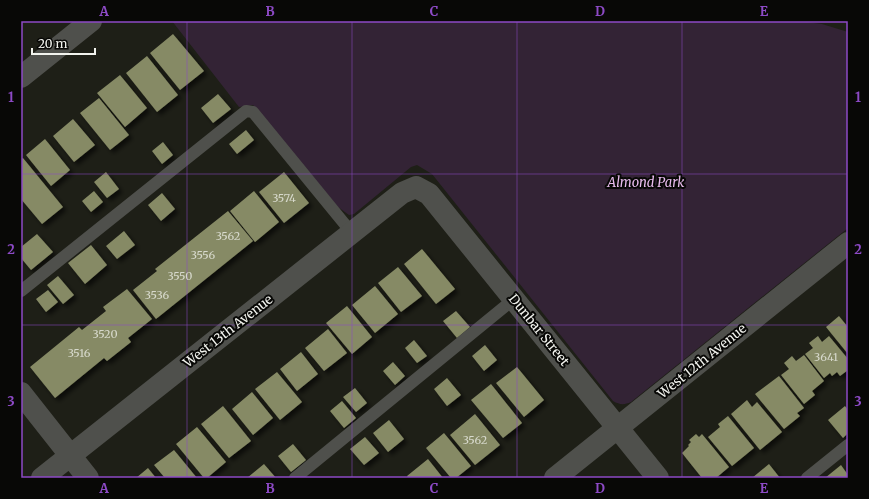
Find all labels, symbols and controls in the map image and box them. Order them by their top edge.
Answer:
text: A [98,3,109,20]
text: B [265,3,275,20]
text: C [430,3,439,20]
text: D [595,3,605,20]
text: E [760,3,769,20]
scale bar [32,30,95,56]
text: 20 m [38,36,67,51]
text: 1 [8,89,14,106]
text: 1 [855,89,861,106]
park label: Almond Park [607,174,684,191]
house number: 3574 [272,191,296,205]
house number: 3562 [216,229,240,243]
text: 2 [7,241,15,258]
text: 2 [854,241,862,258]
house number: 3556 [191,248,216,262]
house number: 3550 [168,269,192,283]
house number: 3536 [145,288,170,302]
street label: West 13th Avenue [179,291,276,372]
street label: Dunbar Street [505,291,573,369]
street label: West 12th Avenue [653,320,750,403]
house number: 3520 [92,327,118,341]
house number: 3516 [68,346,91,360]
house number: 3641 [814,350,838,364]
text: 3 [7,393,15,410]
text: 3 [854,393,862,410]
house number: 3562 [463,433,487,447]
text: A [98,480,109,497]
text: B [265,480,275,497]
text: C [430,480,439,497]
text: D [595,480,605,497]
text: E [760,480,769,497]

